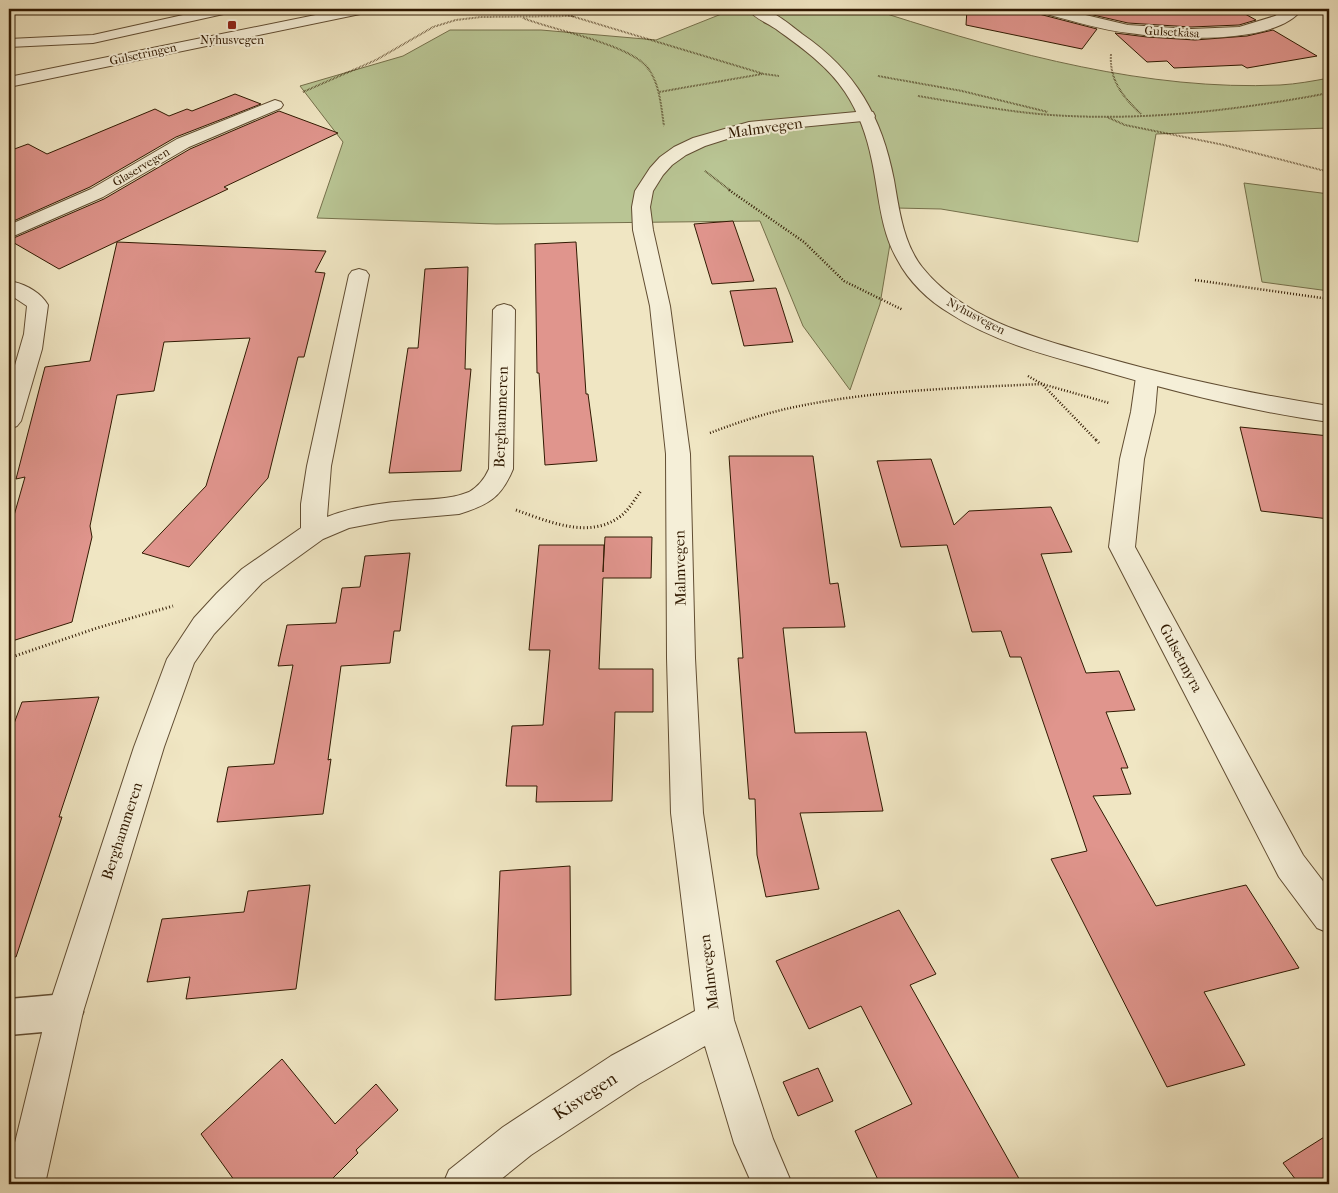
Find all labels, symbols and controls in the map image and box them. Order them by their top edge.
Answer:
marker: Nyhusvegen [226,19,238,31]
street label: Gulsetkåsa [1144,24,1200,40]
place label: Nyhusvegen [200,33,264,47]
street label: Gulsetringen [108,40,178,68]
street label: Malmvegen [726,114,804,142]
street label: Glaservegen [110,145,172,189]
street label: Nyhusvegen [944,295,1008,337]
street label: Berghammeren [490,366,512,468]
street label: Malmvegen [670,530,690,606]
street label: Gulsetmyra [1155,621,1207,696]
street label: Berghammeren [98,780,146,882]
street label: Malmvegen [695,933,723,1011]
street label: Kisvegen [550,1068,621,1125]

